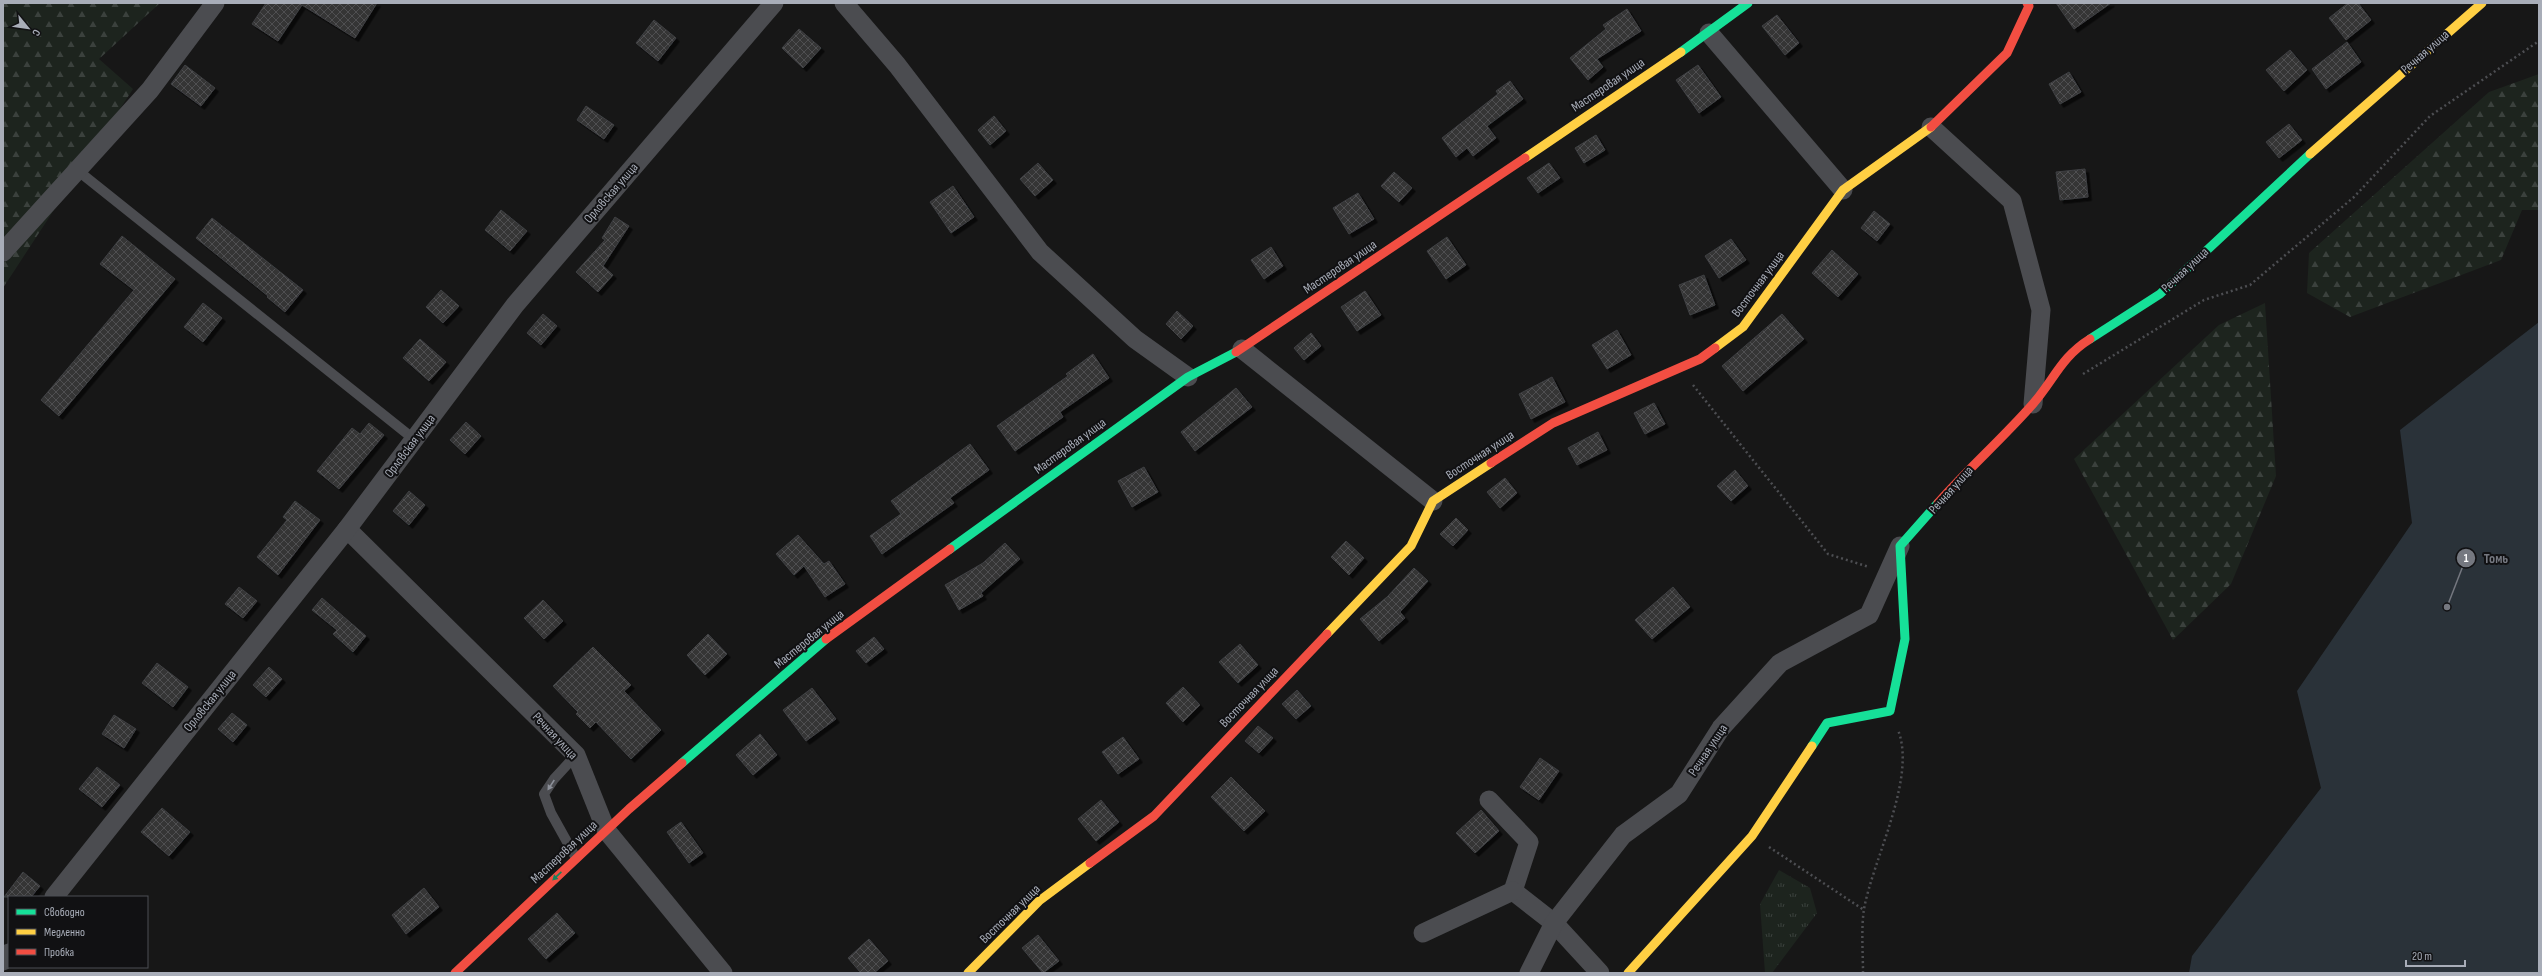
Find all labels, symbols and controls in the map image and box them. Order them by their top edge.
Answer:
north arrow [8,8,48,48]
text: С [29,27,43,39]
street label: Речная улица [2398,27,2452,77]
street label: Мастеровая улица [1568,55,1648,115]
street label: Орловская улица [580,160,642,226]
street label: Мастеровая улица [1300,237,1380,297]
street label: Речная улица [2158,244,2212,296]
street label: Восточная улица [1728,248,1788,320]
street label: Орловская улица [381,411,439,481]
street label: Мастеровая улица [1031,415,1109,477]
street label: Восточная улица [1443,427,1517,483]
street label: Речная улица [1925,463,1977,517]
callout: Томь [2456,545,2516,571]
text: Томь [2484,550,2508,567]
text: 1 [2464,551,2469,566]
street label: Мастеровая улица [771,606,847,672]
street label: Восточная улица [1216,663,1282,731]
street label: Орловская улица [180,667,240,735]
street label: Речная улица [529,709,581,763]
street label: Речная улица [1685,721,1731,779]
one-way arrow [547,779,555,790]
street label: Мастеровая улица [527,817,601,887]
one-way arrow [552,871,562,881]
street label: Восточная улица [976,881,1044,947]
legend [8,896,148,968]
text: Свободно [44,905,85,920]
text: Медленно [44,925,85,940]
scale bar [2406,942,2465,968]
text: Пробка [44,945,75,960]
text: 20 m [2412,949,2432,964]

